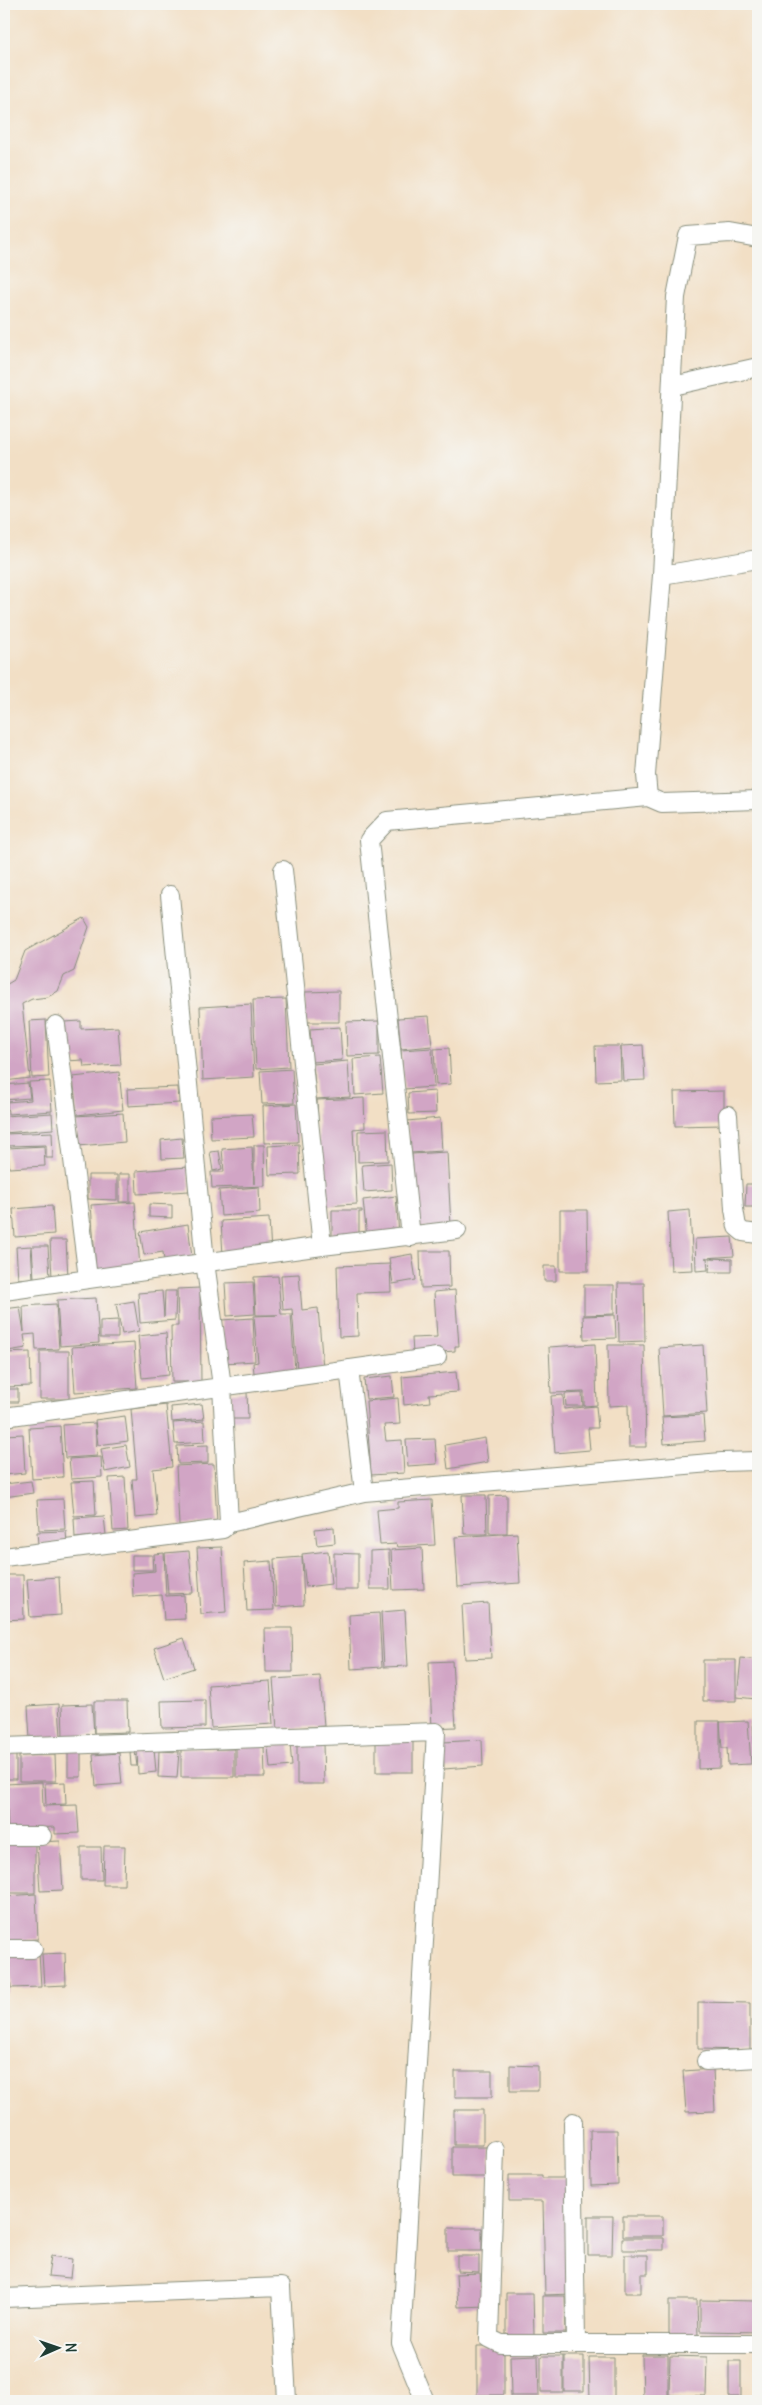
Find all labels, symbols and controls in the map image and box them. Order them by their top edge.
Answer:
north arrow [32,2322,82,2372]
text: N [62,2342,80,2353]

